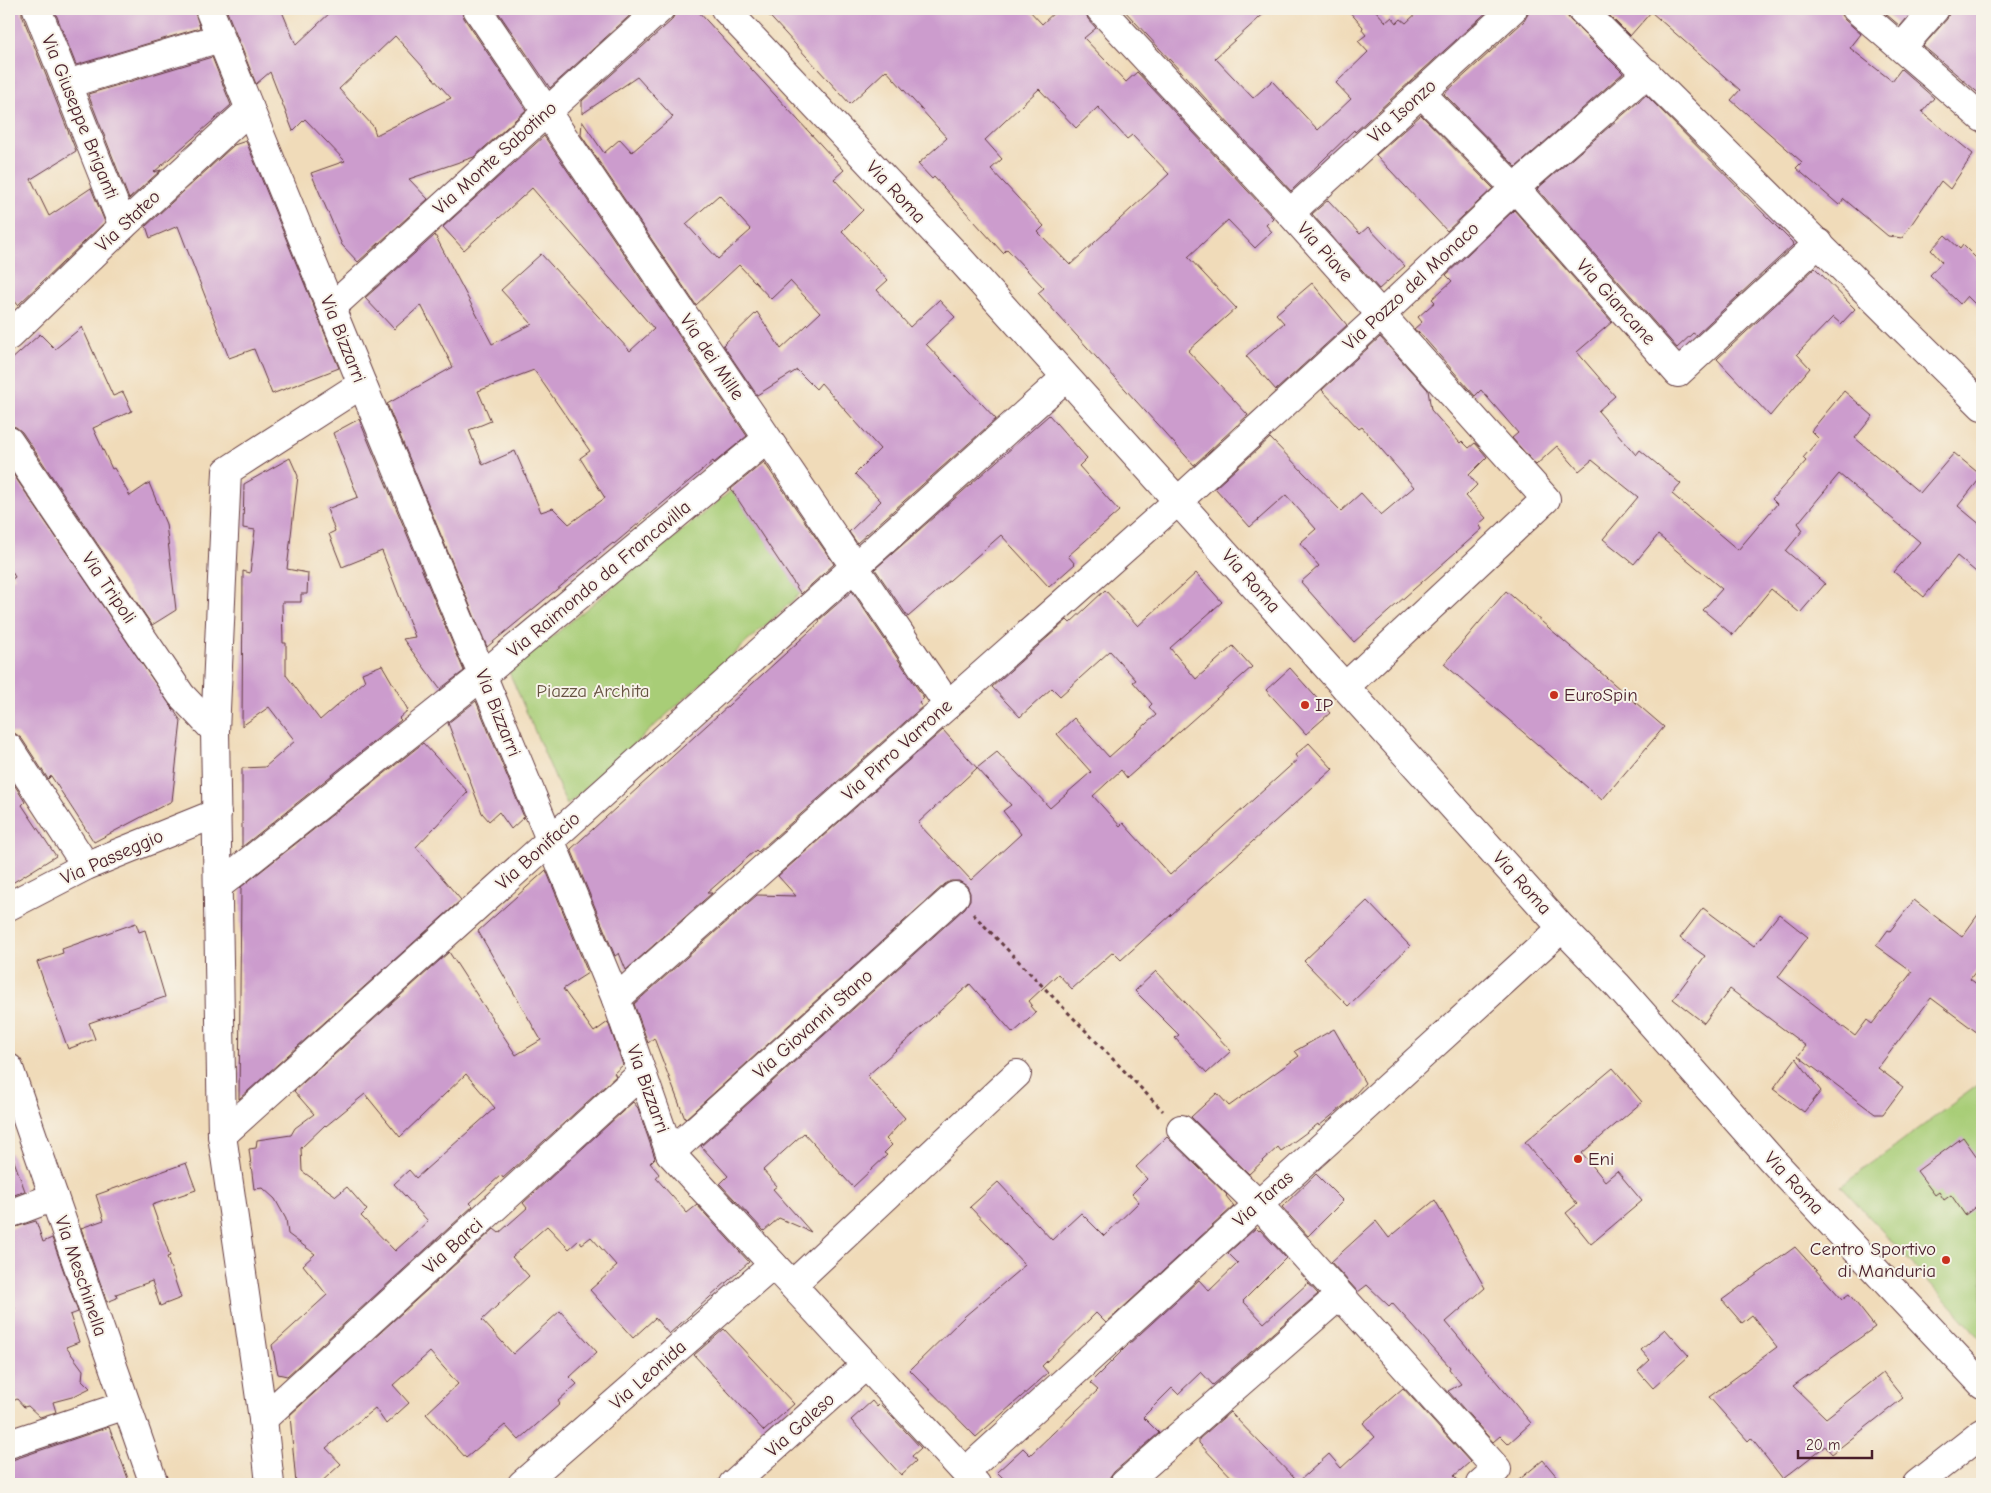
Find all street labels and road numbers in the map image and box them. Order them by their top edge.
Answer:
street label: Via Giuseppe Briganti [37,32,123,202]
street label: Via Isonzo [1363,75,1441,147]
street label: Via Monte Sabotino [429,97,561,219]
street label: Via Roma [862,156,930,228]
street label: Via Stateo [91,186,165,256]
street label: Via Pozzo del Monaco [1338,217,1484,355]
street label: Via Piave [1293,218,1357,286]
street label: Via Giancane [1572,255,1660,349]
street label: Via Bizzarri [316,292,370,386]
street label: Via dei Mille [675,310,749,404]
street label: Via Raimondo da Francavilla [503,496,695,662]
street label: Via Roma [1217,545,1285,617]
street label: Via Tripoli [77,548,141,628]
street label: Via Bizzarri [471,666,525,760]
street label: Via Pirro Varrone [837,695,957,805]
street label: Via Bonifacio [491,807,585,895]
street label: Via Passeggio [57,825,167,889]
street label: Via Roma [1488,847,1556,919]
street label: Via Giovanni Stano [749,965,877,1083]
street label: Via Bizzarri [622,1042,674,1136]
street label: Via Roma [1760,1147,1828,1219]
street label: Via Taras [1228,1166,1298,1232]
street label: Via Meschinella [50,1213,112,1339]
street label: Via Barci [419,1214,487,1278]
street label: Via Leonida [605,1336,691,1414]
street label: Via Galeso [761,1388,839,1462]

